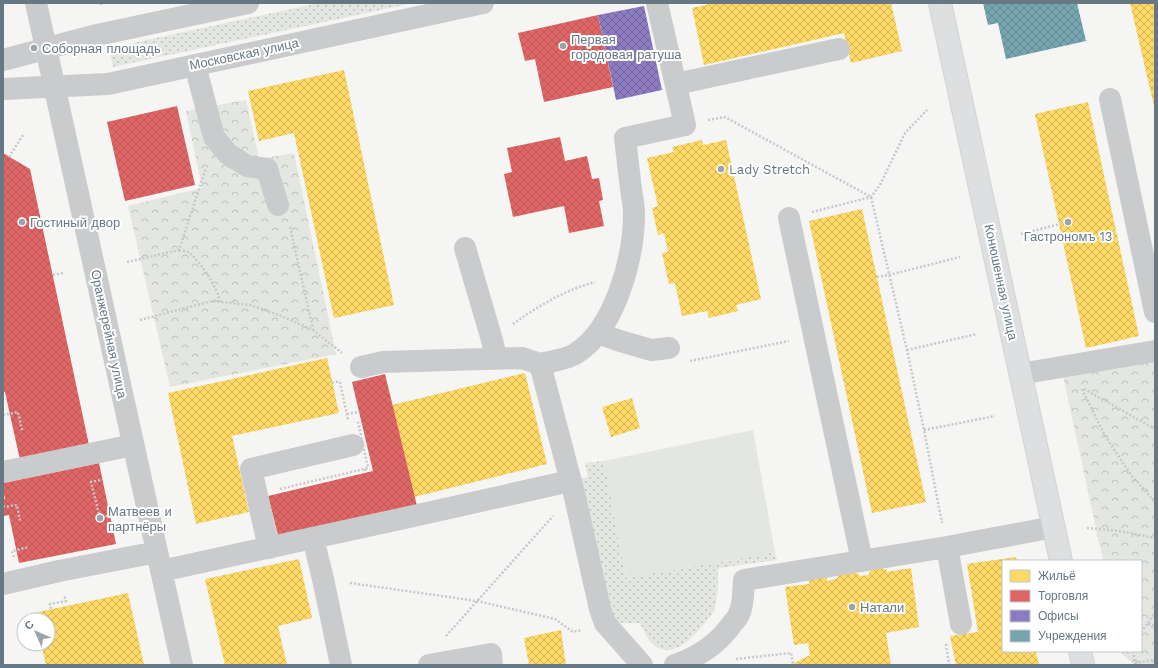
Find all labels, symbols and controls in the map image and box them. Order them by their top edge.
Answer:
place label: Первая городовая ратуша [571,32,682,62]
street label: Московская улица [188,35,301,73]
place label: Соборная площадь [42,41,161,56]
marker: Первая городовая ратуша [558,41,568,51]
marker: Соборная площадь [29,43,39,53]
place label: Lady Stretch [729,162,810,177]
marker: Lady Stretch [716,164,726,174]
place label: Гостиный двор [30,215,120,230]
marker: Гостиный двор [17,217,27,227]
marker: Гастрономъ 13 [1063,217,1073,227]
street label: Конюшенная улица [981,223,1021,342]
place label: Гастрономъ 13 [1024,229,1112,244]
street label: Оранжерейная улица [88,268,130,400]
place label: Матвеев и партнёры [108,504,172,534]
marker: Матвеев и партнёры [95,513,105,523]
legend [1002,560,1142,652]
text: Жильё [1038,569,1076,583]
text: Торговля [1038,589,1088,603]
place label: Натали [860,600,904,615]
marker: Натали [847,602,857,612]
text: Офисы [1038,609,1079,623]
north arrow [16,612,56,652]
text: С [22,618,37,633]
text: Учреждения [1038,629,1107,643]

